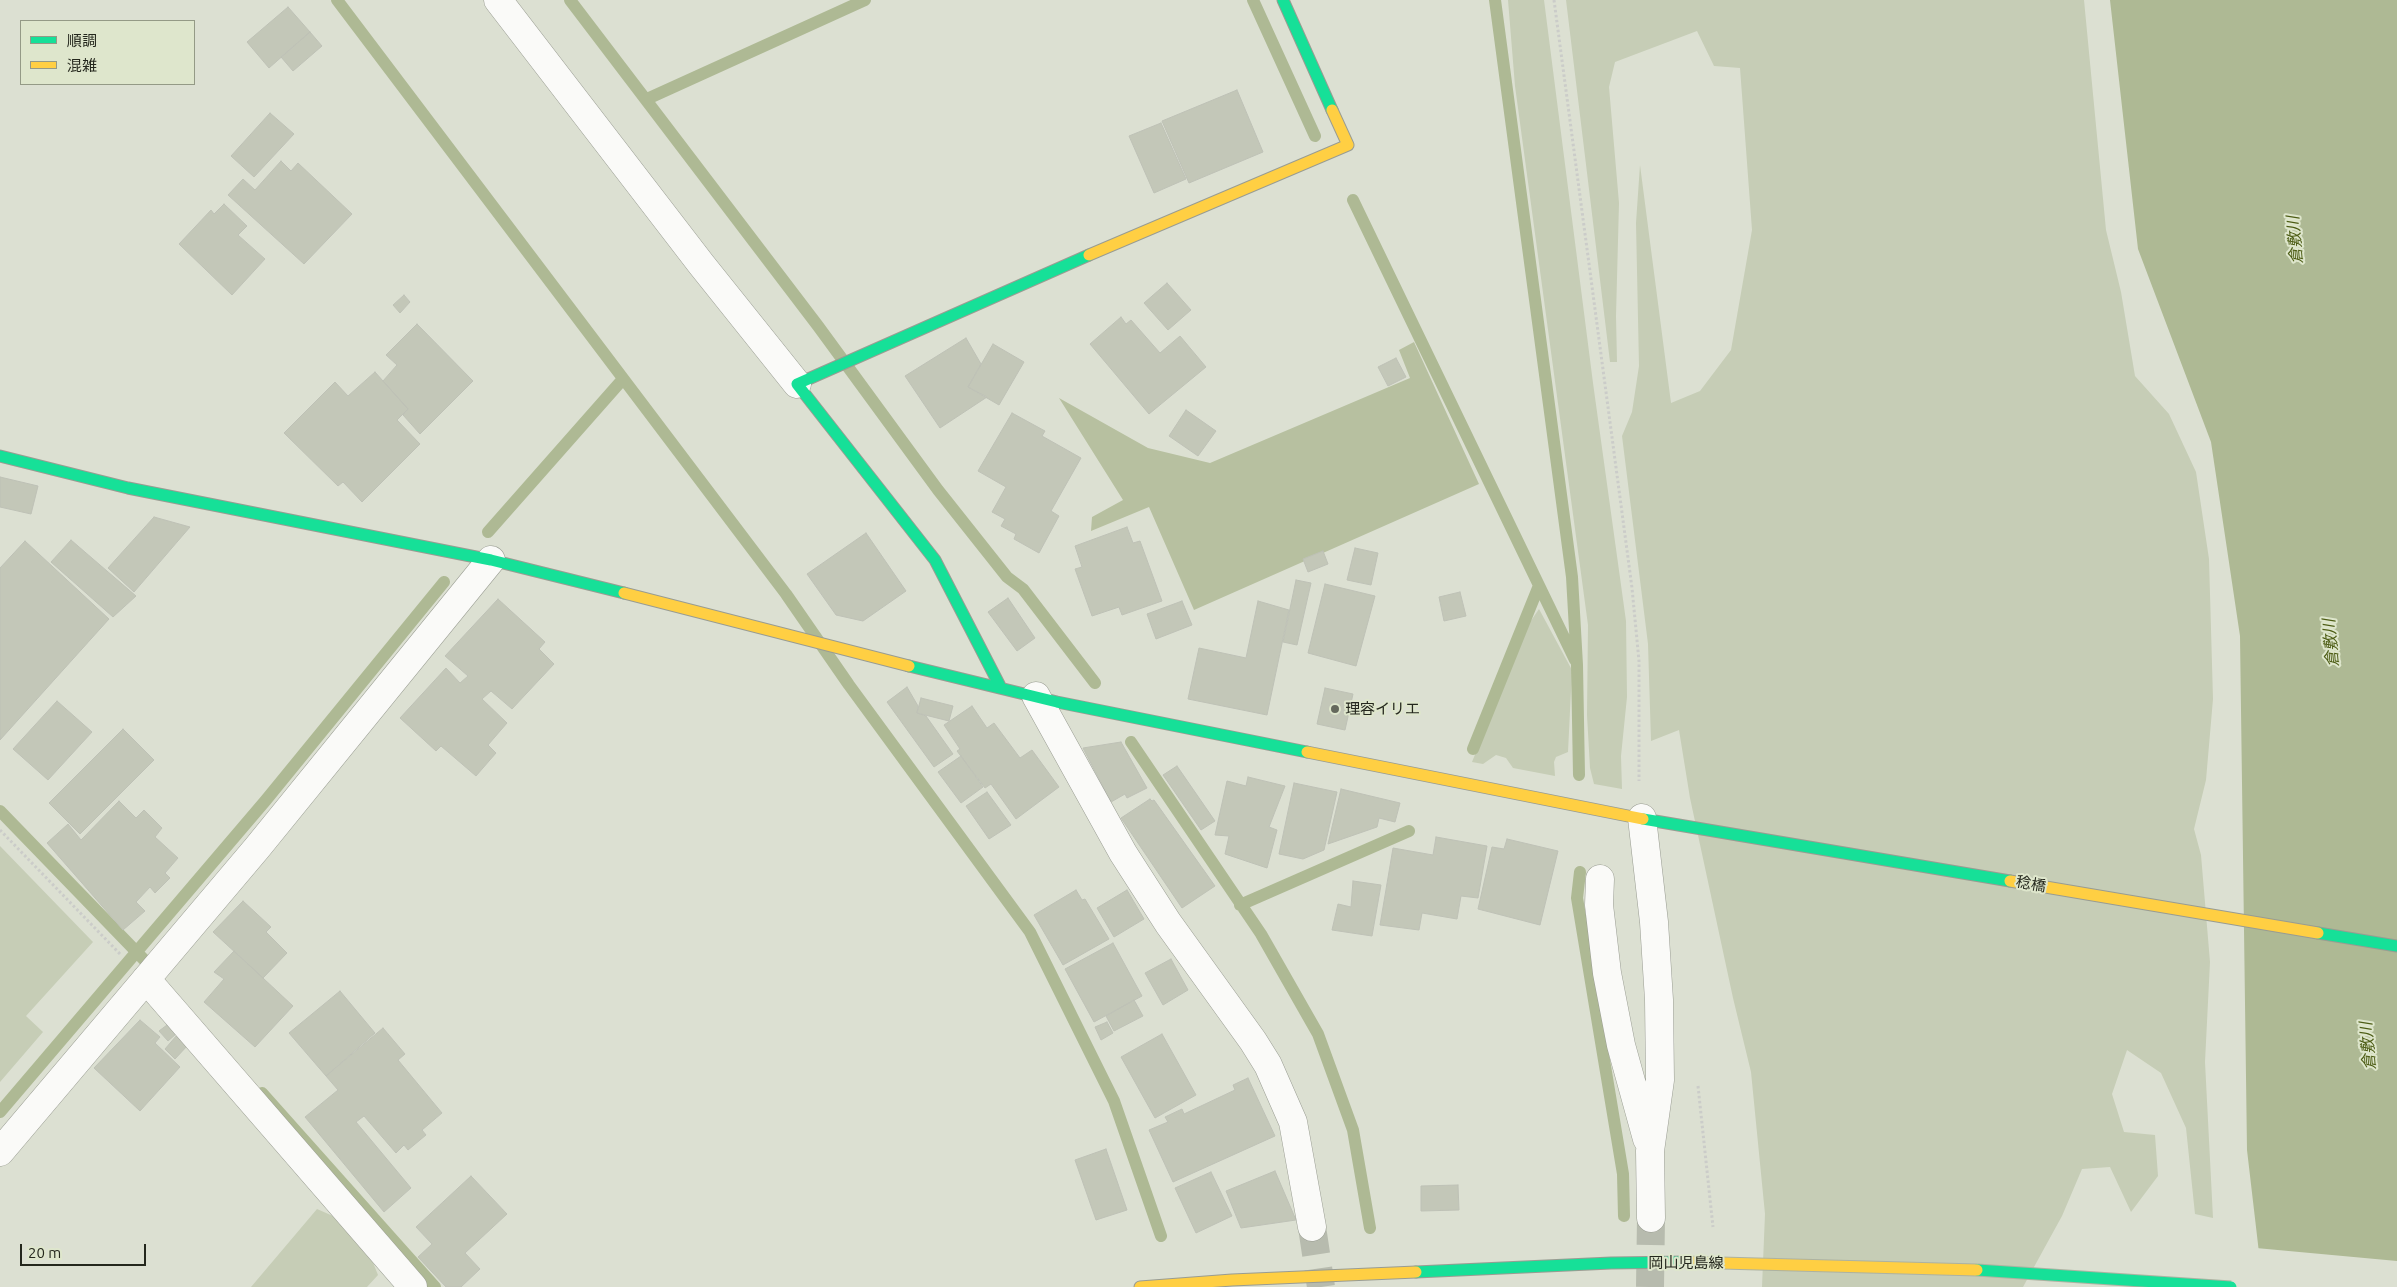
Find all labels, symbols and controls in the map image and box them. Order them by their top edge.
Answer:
legend [20,20,195,85]
text: 順調 [67,32,97,49]
text: 混雑 [67,57,97,74]
water label: 倉敷川 [2283,215,2307,265]
water label: 倉敷川 [2319,618,2343,668]
place label: 理容イリエ [1345,700,1420,718]
marker: 理容イリエ [1329,703,1341,715]
street label: 稔橋 [2015,873,2047,895]
water label: 倉敷川 [2356,1021,2380,1071]
scale bar [22,1234,149,1266]
text: 20 m [28,1244,61,1261]
street label: 岡山児島線 [1649,1254,1723,1272]

